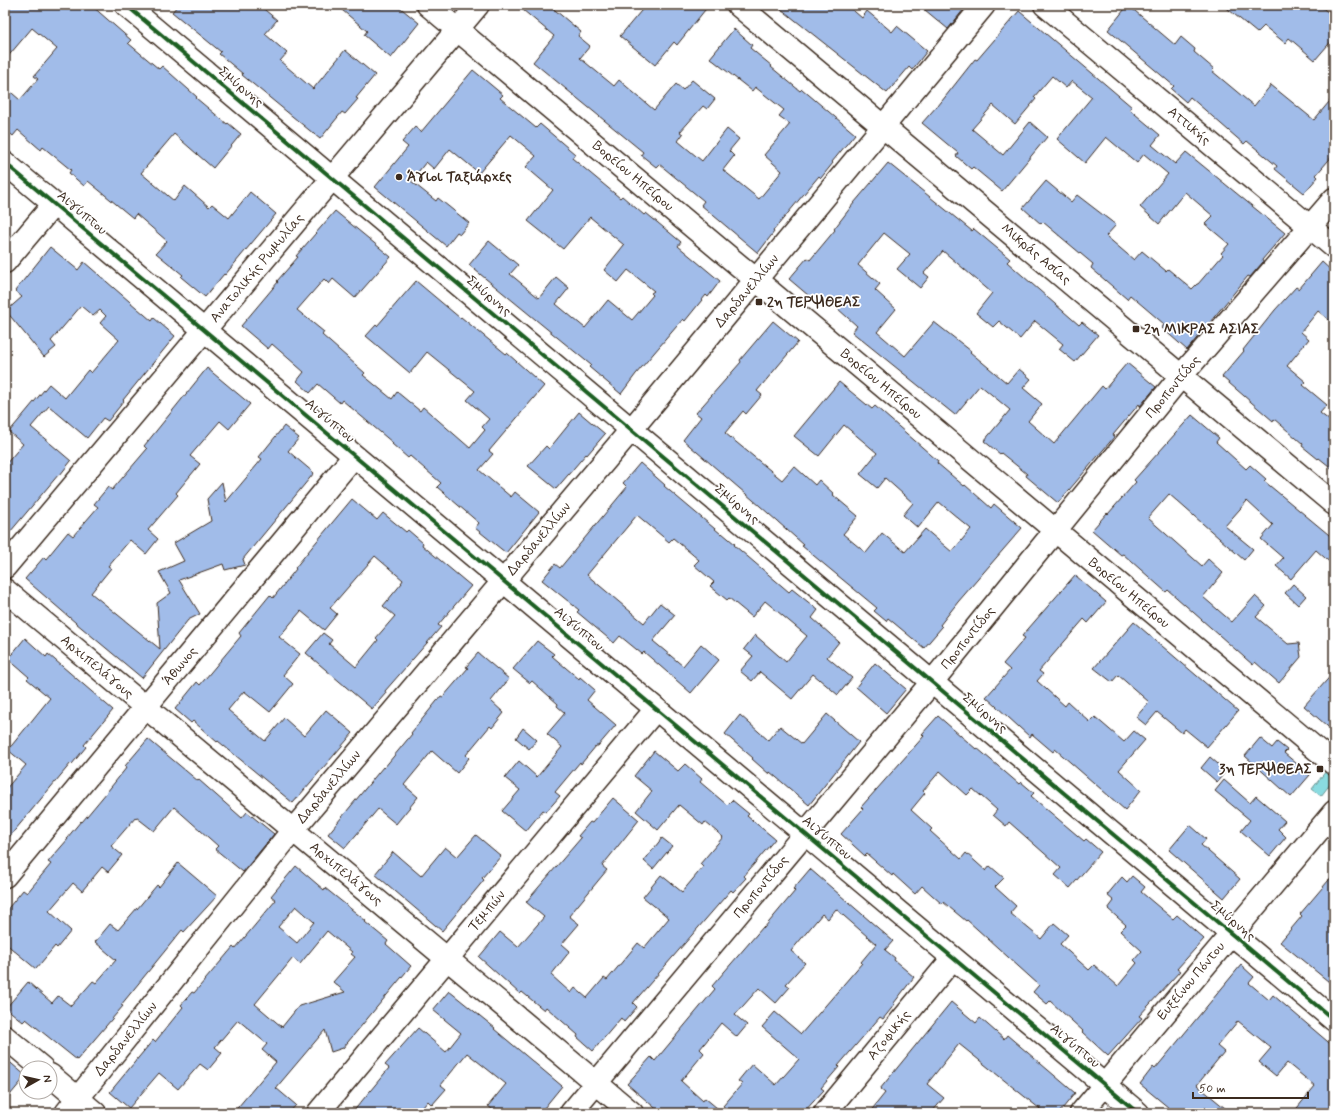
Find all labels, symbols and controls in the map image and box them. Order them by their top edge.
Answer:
street label: Σμύρνης [215,63,267,111]
street label: Αττικής [1164,103,1214,149]
street label: Βορείου Ηπείρου [589,137,677,215]
place label: Άγιοι Ταξιάρχες [407,168,512,186]
marker: Άγιοι Ταξιάρχες [394,172,404,182]
street label: Αιγύπτου [53,187,111,239]
street label: Ανατολικής Ρωμυλίας [206,210,308,326]
street label: Μικράς Ασίας [997,219,1075,289]
street label: Δαρδανελλίων [711,250,783,332]
street label: Σμύρνης [463,272,515,320]
place label: 2η ΤΕΡΨΙΘΕΑΣ [767,293,860,311]
marker: 2η ΤΕΡΨΙΘΕΑΣ [754,297,764,307]
place label: 2η ΜΙΚΡΑΣ ΑΣΙΑΣ [1144,320,1259,338]
marker: 2η ΜΙΚΡΑΣ ΑΣΙΑΣ [1131,324,1141,334]
street label: Βορείου Ηπείρου [837,345,925,423]
street label: Προποντίδος [1141,352,1205,422]
street label: Αιγύπτου [301,395,359,447]
street label: Σμύρνης [711,480,763,528]
street label: Δαρδανελλίων [503,498,575,580]
street label: Βορείου Ηπείρου [1085,554,1173,632]
street label: Αιγύπτου [550,603,608,655]
street label: Προποντίδος [937,603,999,673]
street label: Αρχιπελάγους [57,631,137,703]
street label: Άθωνος [159,643,201,689]
street label: Σμύρνης [959,689,1011,737]
street label: Δαρδανελλίων [293,746,365,828]
place label: 3η ΤΕΡΨΙΘΕΑΣ [1219,760,1312,778]
marker: 3η ΤΕΡΨΙΘΕΑΣ [1315,764,1325,774]
street label: Αιγύπτου [798,812,856,864]
street label: Αρχιπελάγους [306,838,386,910]
street label: Προποντίδος [729,852,793,922]
street label: Τεμπών [464,886,510,936]
street label: Σμύρνης [1207,897,1259,945]
street label: Ευξείνου Πόντου [1153,938,1229,1024]
street label: Δαρδανελλίων [90,998,162,1080]
street label: Αζοφικής [863,1006,915,1064]
street label: Αιγύπτου [1046,1020,1104,1072]
north arrow [18,1060,58,1100]
text: N [39,1074,54,1083]
scale bar [1193,1074,1308,1100]
text: 50 m [1199,1081,1226,1097]

